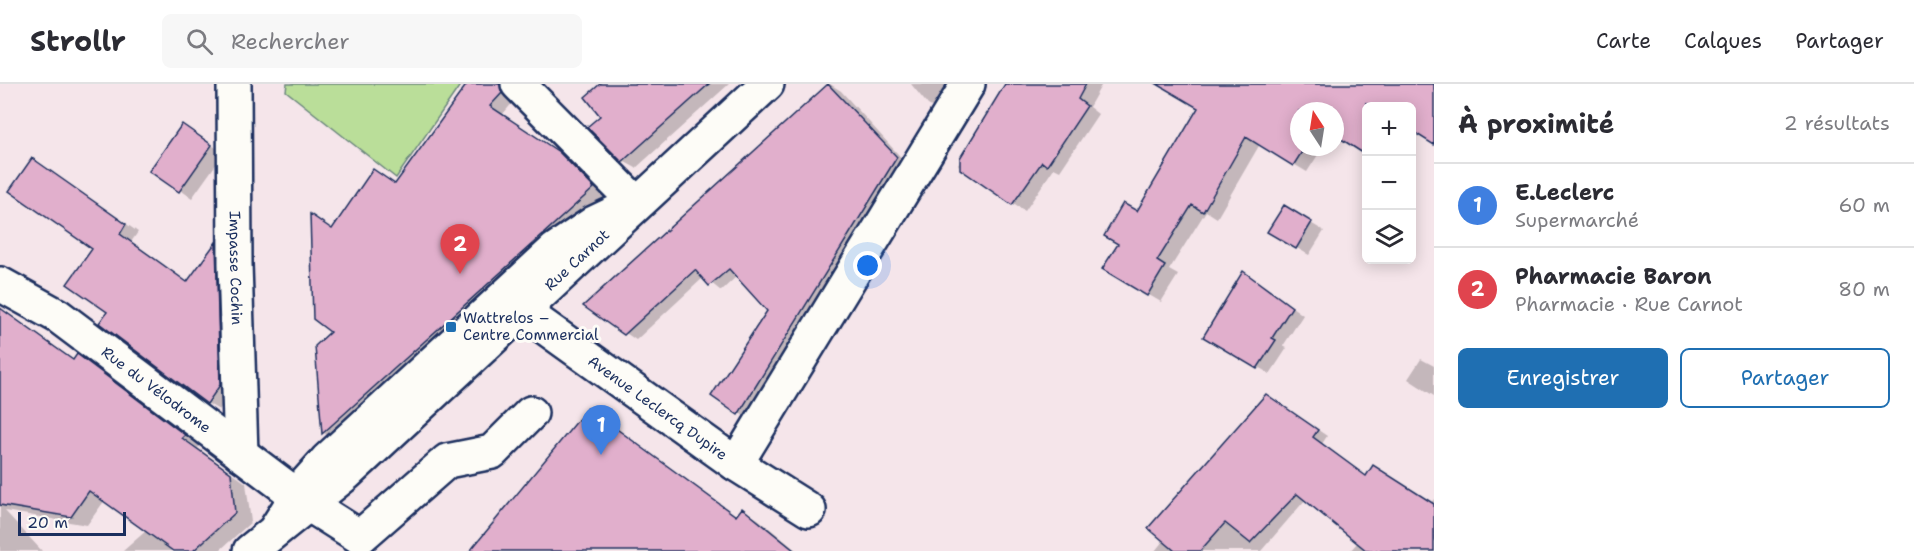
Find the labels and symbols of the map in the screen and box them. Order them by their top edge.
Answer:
north arrow [1290,102,1344,156]
street label: Impasse Cochin [225,211,247,325]
pin: 2 [440,224,480,274]
street label: Rue Carnot [540,225,614,295]
your location [853,251,882,280]
place label: Wattrelos – Centre Commercial [463,308,599,345]
marker: Wattrelos – Centre Commercial [444,320,458,334]
street label: Rue du Vélodrome [97,342,215,438]
street label: Avenue Leclercq Dupire [584,351,731,465]
pin: 1 [582,406,620,455]
scale bar [18,509,126,536]

